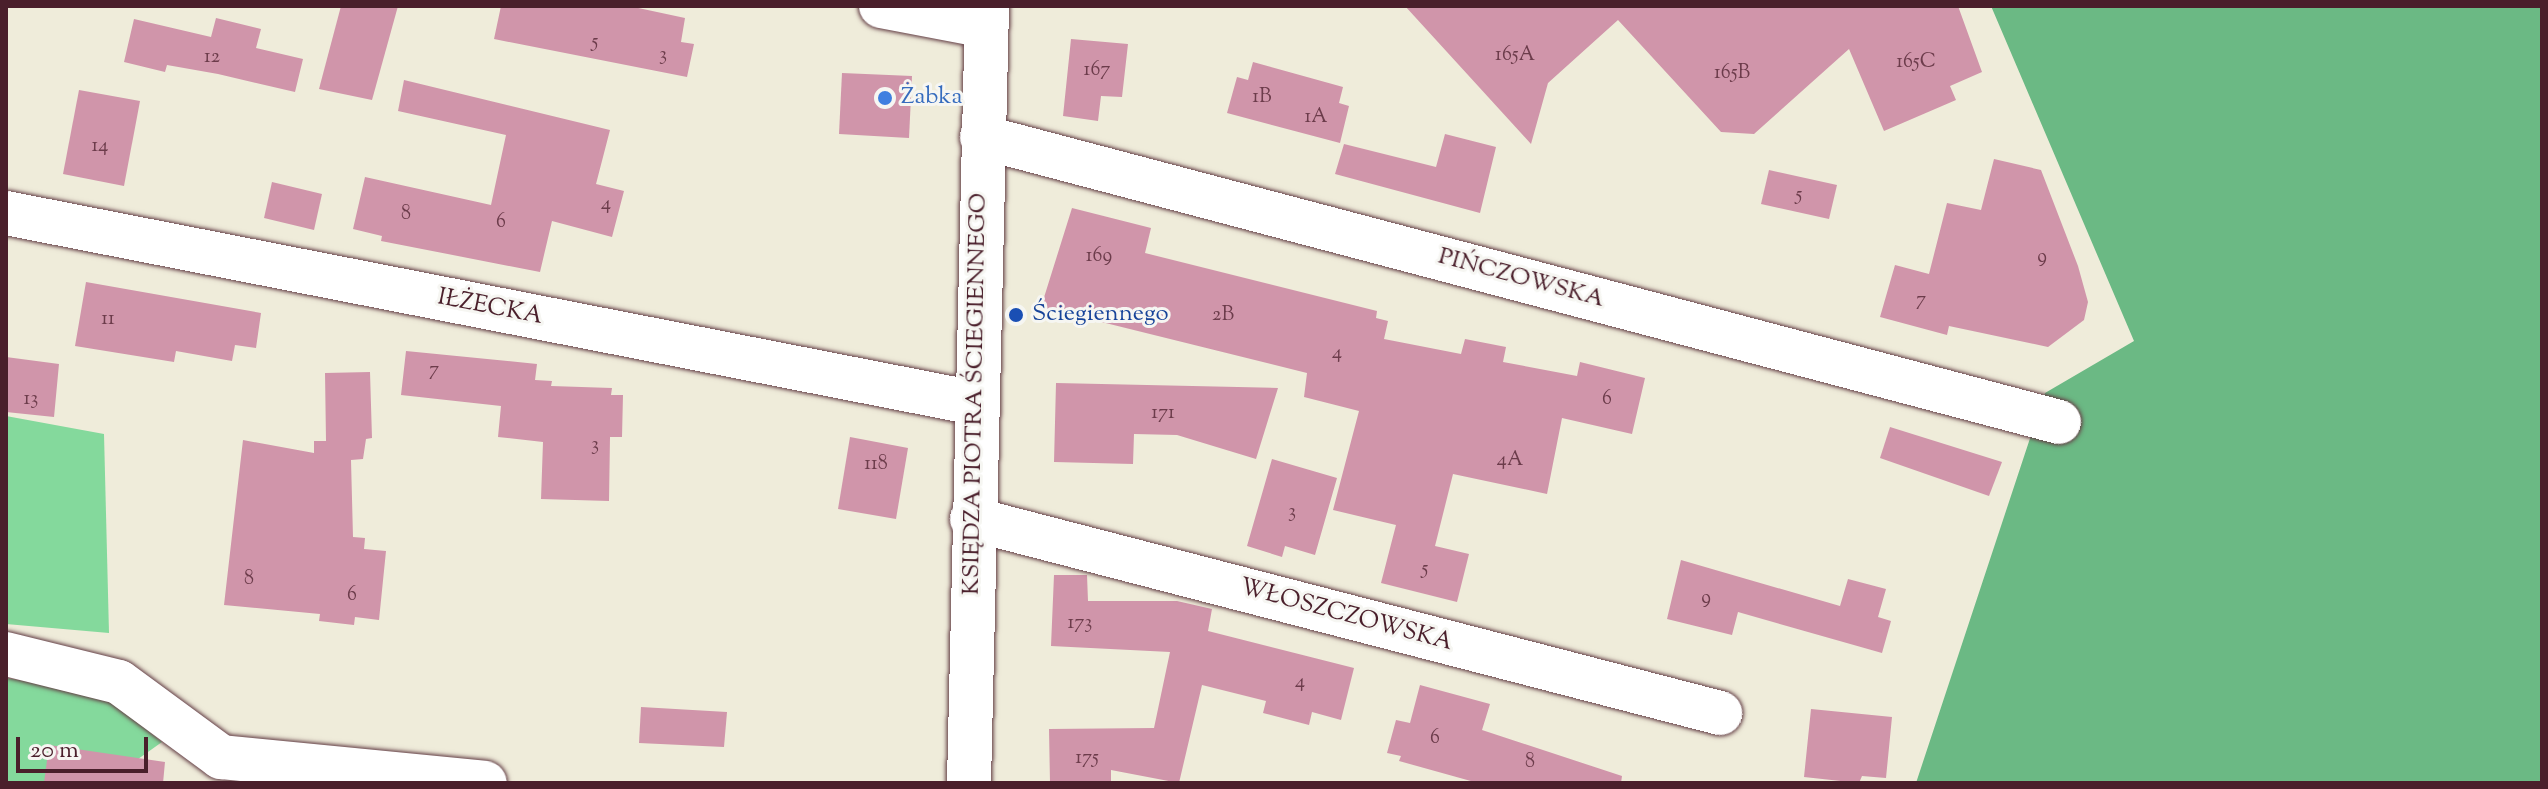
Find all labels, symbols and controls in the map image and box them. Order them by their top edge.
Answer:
house number: 5 [592,30,598,54]
house number: 3 [659,43,667,67]
house number: 165A [1495,43,1535,67]
house number: 12 [204,45,220,69]
house number: 165C [1896,50,1936,74]
house number: 167 [1084,58,1110,82]
house number: 165B [1714,61,1750,85]
place label: Żabka [901,84,962,112]
house number: 1B [1252,85,1272,109]
marker: Żabka [876,89,894,107]
house number: 1A [1304,105,1328,129]
house number: 14 [92,134,108,158]
house number: 5 [1796,183,1802,207]
house number: 4 [601,192,611,216]
street label: KSIĘDZA PIOTRA ŚCIEGIENNEGO [958,193,994,595]
house number: 8 [401,202,411,226]
house number: 6 [496,210,506,234]
street label: PIŃCZOWSKA [1435,243,1607,315]
house number: 169 [1086,244,1112,268]
house number: 9 [2037,245,2047,269]
street label: IŁŻECKA [435,284,545,332]
house number: 7 [1916,288,1926,312]
place label: Ściegiennego [1032,301,1169,329]
house number: 2B [1212,303,1234,327]
marker: Ściegiennego [1007,306,1025,324]
house number: 11 [101,307,115,331]
house number: 4 [1332,341,1342,365]
house number: 7 [429,358,439,382]
house number: 13 [24,387,38,411]
house number: 6 [1602,387,1612,411]
house number: 171 [1151,401,1175,425]
house number: 3 [591,433,599,457]
house number: 4A [1497,448,1523,472]
house number: 118 [864,452,888,476]
house number: 3 [1288,500,1296,524]
house number: 5 [1422,557,1428,581]
house number: 8 [244,567,254,591]
street label: WŁOSZCZOWSKA [1236,574,1456,658]
house number: 6 [347,583,357,607]
house number: 9 [1701,586,1711,610]
house number: 173 [1068,611,1092,635]
house number: 4 [1295,670,1305,694]
scale bar [20,721,152,771]
house number: 6 [1430,726,1440,750]
text: 20 m [30,734,79,768]
house number: 175 [1075,746,1099,770]
house number: 8 [1525,750,1535,774]

